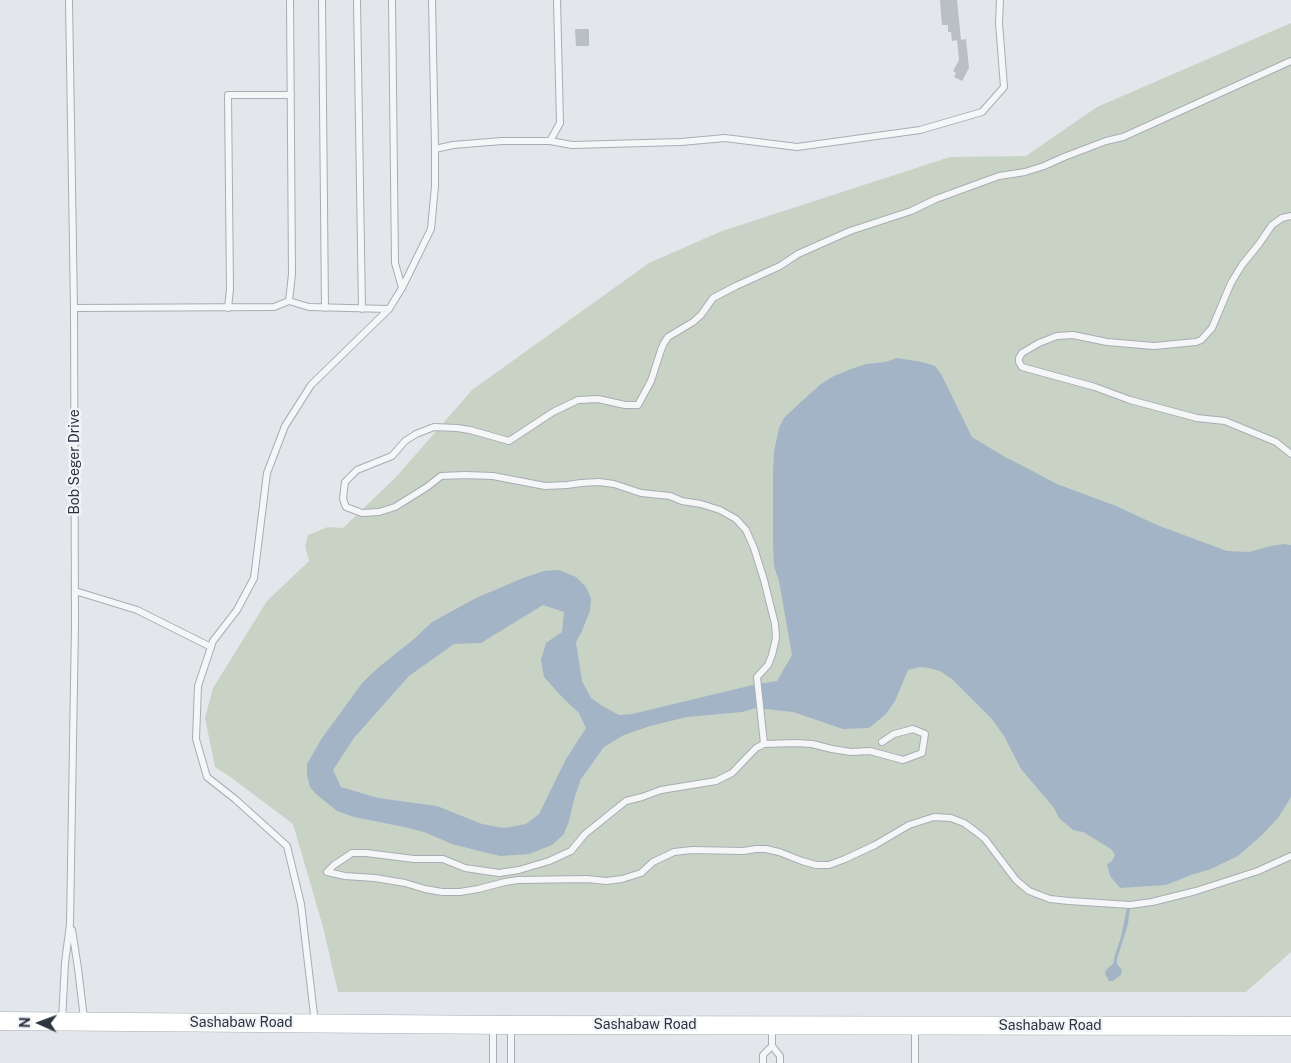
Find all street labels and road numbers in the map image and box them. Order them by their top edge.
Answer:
street label: Bob Seger Drive [67,409,83,515]
street label: Sashabaw Road [189,1015,293,1031]
street label: Sashabaw Road [593,1017,697,1033]
street label: Sashabaw Road [998,1018,1102,1034]

